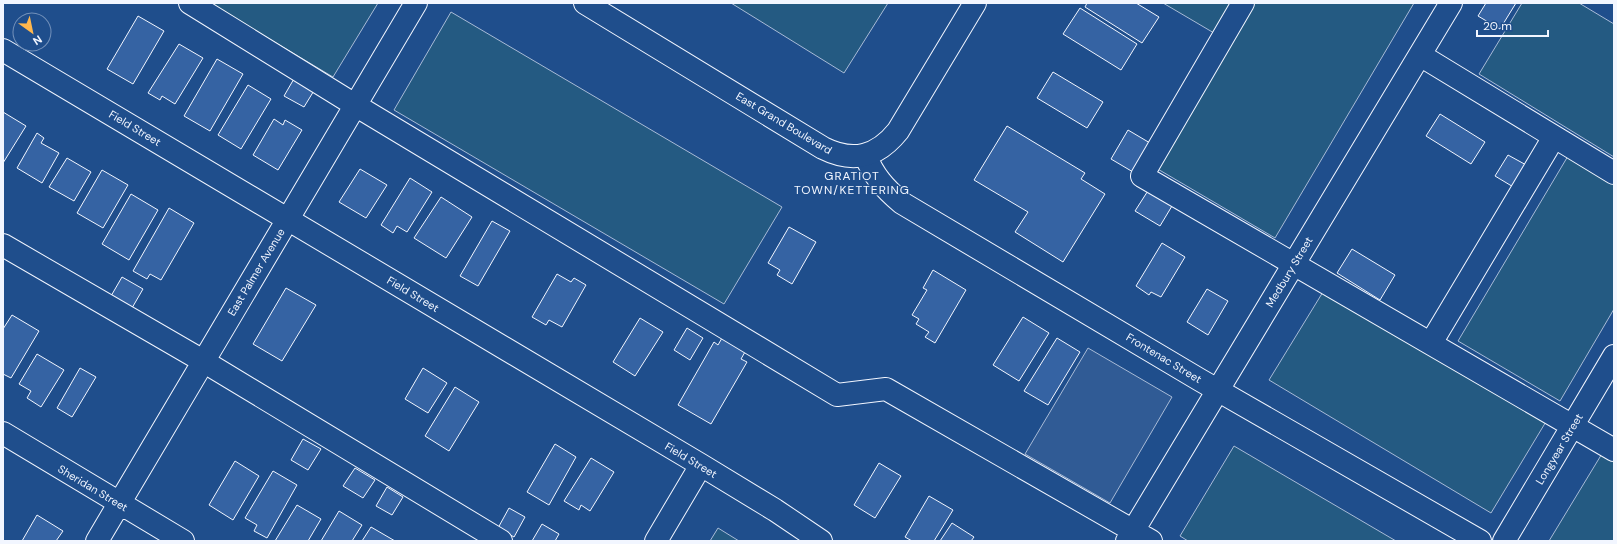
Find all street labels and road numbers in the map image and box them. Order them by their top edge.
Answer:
street label: East Grand Boulevard [733,89,835,157]
street label: Field Street [106,107,164,149]
street label: East Palmer Avenue [224,226,288,318]
street label: Medbury Street [1262,234,1316,310]
street label: Field Street [384,273,442,315]
street label: Frontenac Street [1124,330,1204,386]
street label: Longyear Street [1532,411,1586,487]
street label: Field Street [662,439,720,481]
street label: Sheridan Street [56,462,130,514]

